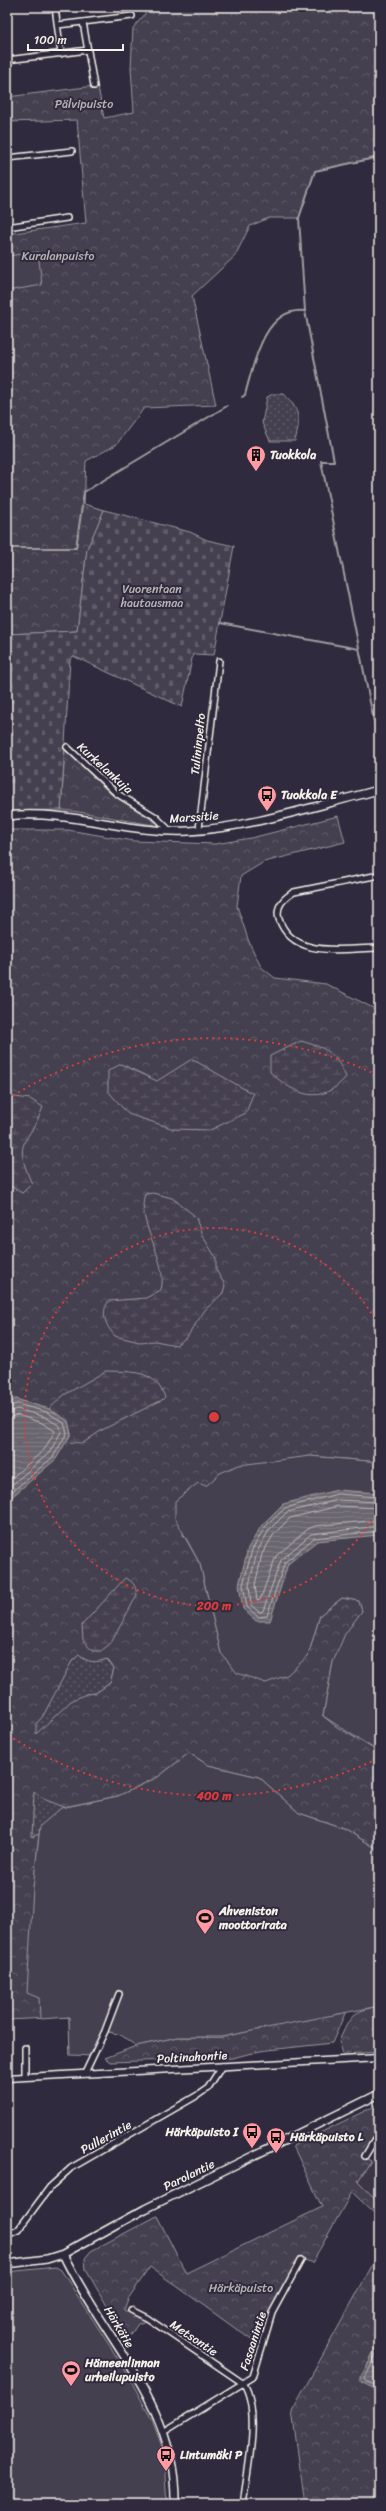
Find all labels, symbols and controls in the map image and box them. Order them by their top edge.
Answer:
scale bar [28,26,123,52]
text: 100 m [34,29,67,51]
park label: Pälvipuisto [55,93,113,115]
park label: Kuralanpuisto [21,245,95,267]
building icon: Tuokkola [245,444,267,472]
place label: Tuokkola [270,444,316,466]
park label: Vuorentaan hautausmaa [120,578,183,614]
street label: Tulininpelto [184,712,212,776]
street label: Kurkelankuja [72,737,139,800]
bus stop icon: Tuokkola E [256,784,278,812]
place label: Tuokkola E [281,784,338,806]
street label: Marssitie [169,804,219,830]
centre of rings [207,1410,221,1424]
text: 200 m [196,1595,232,1617]
text: 400 m [195,1785,232,1807]
place label: Ahveniston moottorirata [218,1900,288,1936]
sports icon: Ahveniston moottorirata [194,1907,216,1935]
street label: Poltinahontie [156,2044,228,2070]
street label: Pullerintie [76,2114,136,2160]
place label: Härkäpuisto I [165,2121,239,2143]
bus stop icon: Härkäpuisto I [241,2121,263,2149]
bus stop icon: Härkäpuisto L [265,2126,287,2154]
place label: Härkäpuisto L [289,2126,364,2148]
street label: Parolantie [159,2153,219,2197]
park label: Härkäpuisto [209,2277,273,2299]
street label: Härkätie [98,2302,140,2352]
street label: Fasaanintie [233,2309,273,2373]
street label: Metsontie [165,2314,223,2362]
place label: Hämeenlinnan urheilupuisto [84,2352,160,2388]
sports icon: Hämeenlinnan urheilupuisto [60,2359,82,2387]
bus stop icon: Lintumäki P [155,2444,177,2472]
place label: Lintumäki P [180,2444,243,2466]

